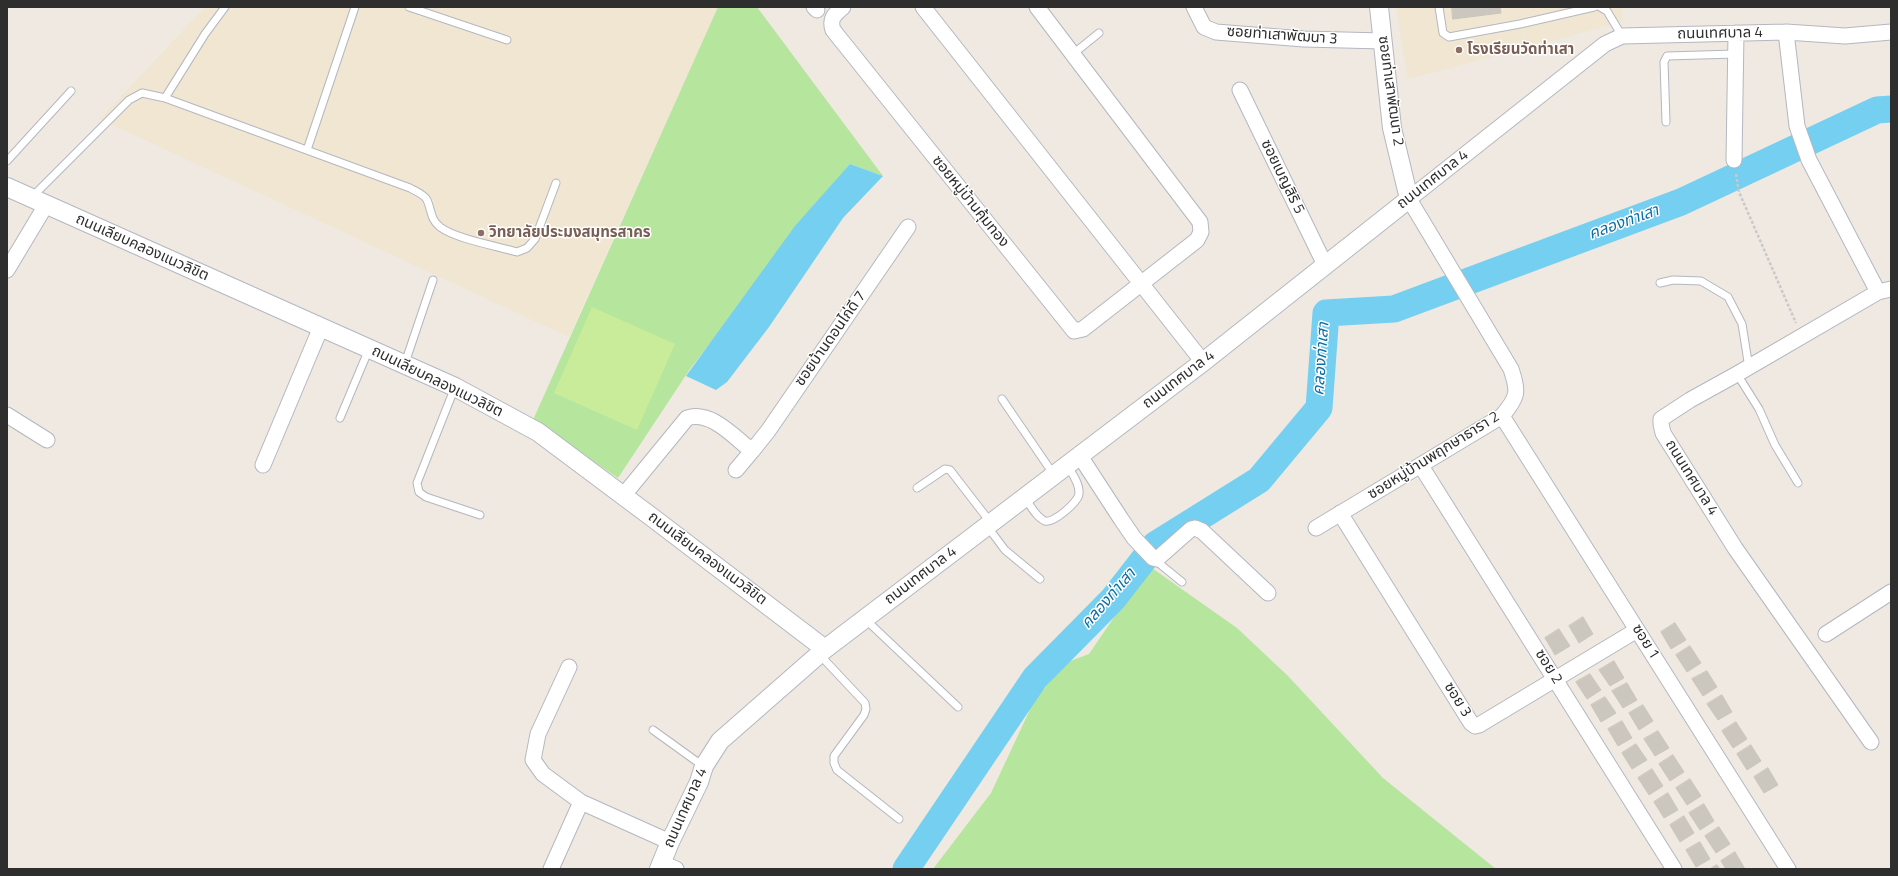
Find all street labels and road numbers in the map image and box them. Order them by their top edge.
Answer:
street label: ซอยท่าเสาพัฒนา 3 [1226,23,1338,49]
street label: ถนนเทศบาล 4 [1677,24,1763,44]
street label: ซอยท่าเสาพัฒนา 2 [1373,35,1407,147]
street label: ซอยเบญสิริ 5 [1256,137,1308,217]
street label: ถนนเทศบาล 4 [1394,146,1472,214]
street label: ซอยหมู่บ้านคุ้มทอง [928,153,1012,251]
street label: ถนนเลียบคลองแนวลิขิต [73,210,211,286]
street label: ซอยบ้านดอนไก่ดี 7 [792,288,870,390]
street label: ถนนเลียบคลองแนวลิขิต [368,342,506,422]
street label: ถนนเทศบาล 4 [1139,347,1219,413]
street label: ซอยหมู่บ้านพฤกษาธารา 2 [1365,408,1503,504]
street label: ถนนเทศบาล 4 [1661,437,1721,519]
street label: ถนนเลียบคลองแนวลิขิต [644,508,770,610]
street label: ถนนเทศบาล 4 [881,543,961,609]
street label: ซอย 1 [1627,621,1663,663]
street label: ซอย 2 [1530,646,1566,688]
street label: ซอย 3 [1439,679,1475,721]
street label: ถนนเทศบาล 4 [660,765,712,851]

